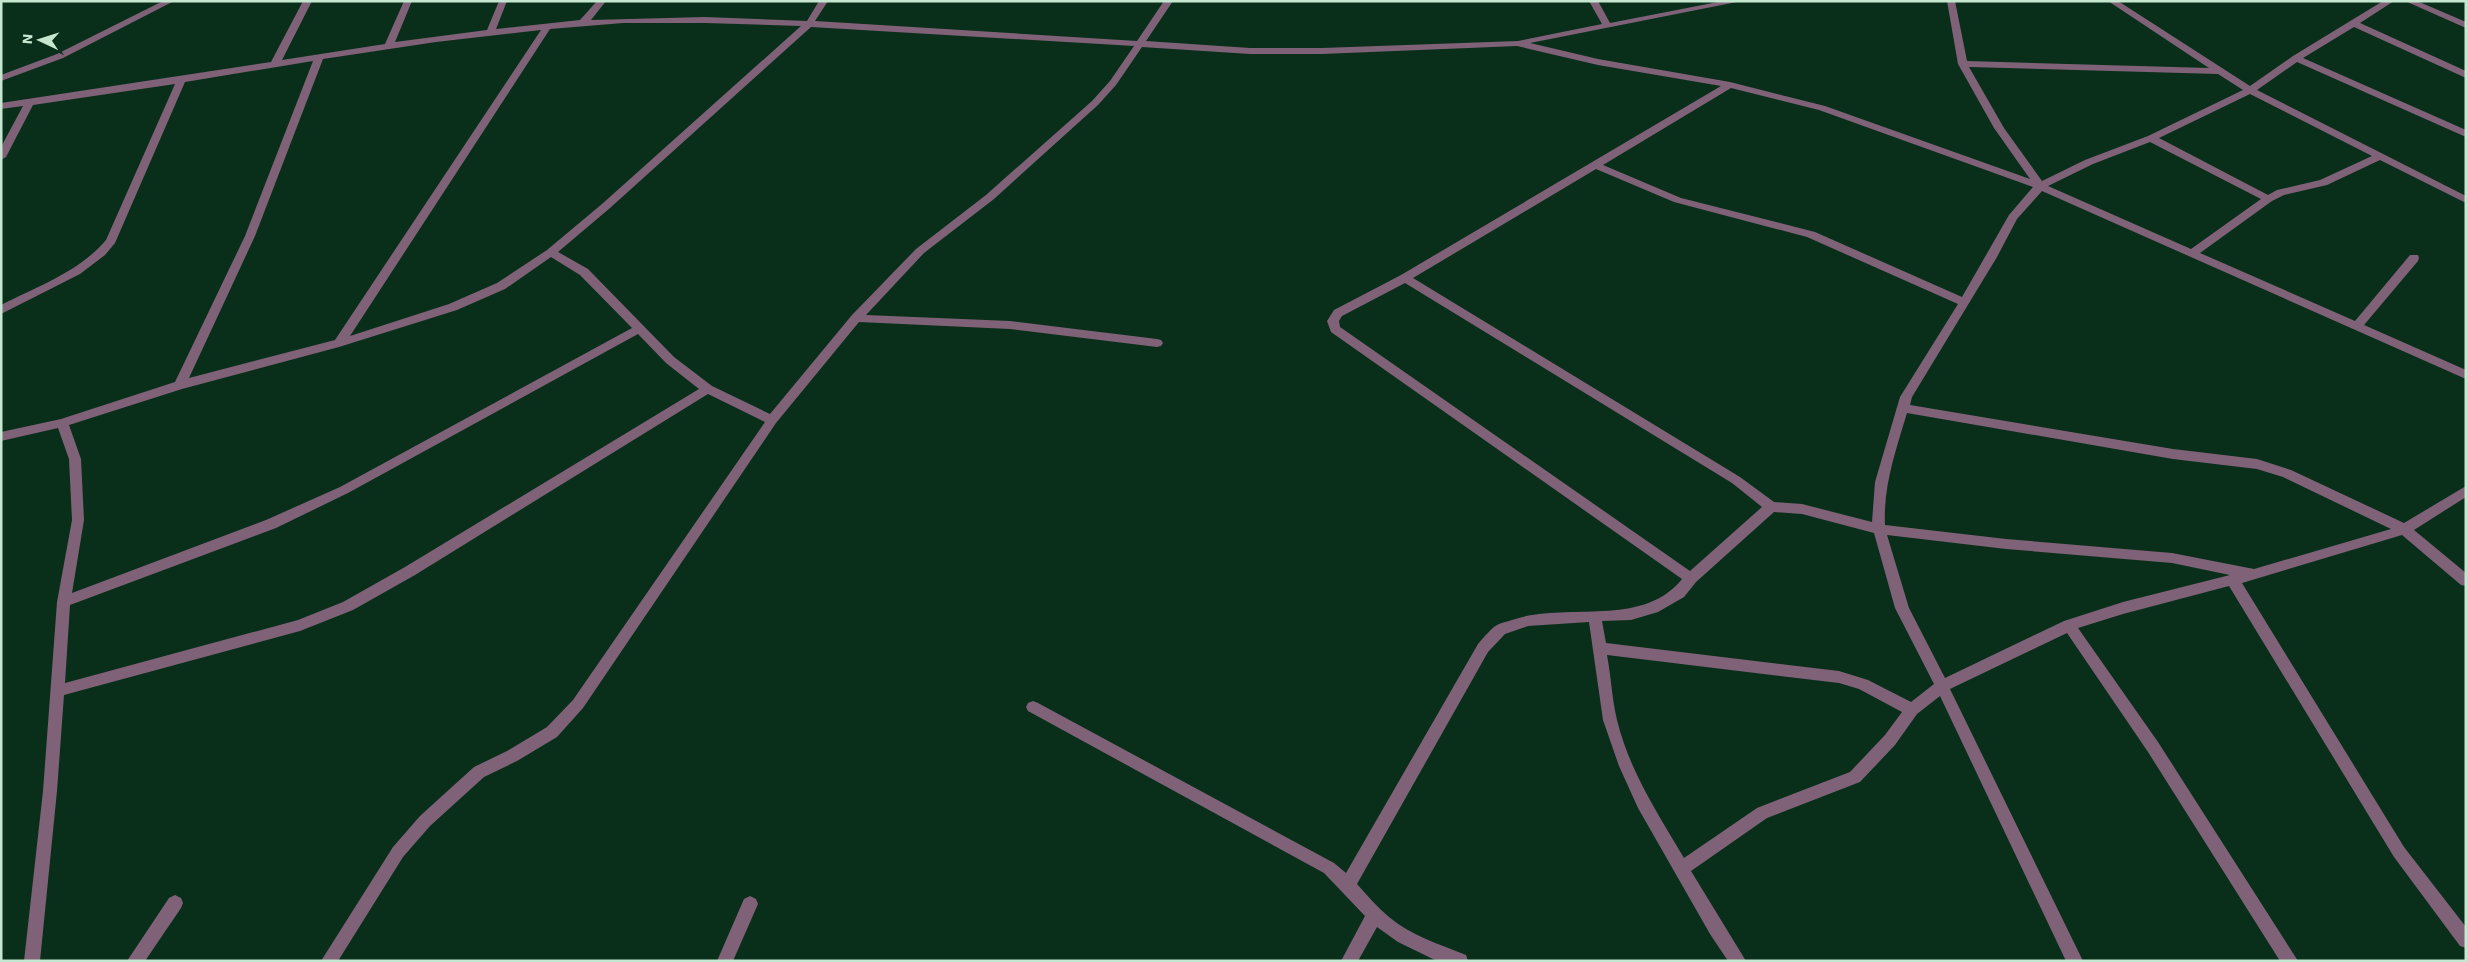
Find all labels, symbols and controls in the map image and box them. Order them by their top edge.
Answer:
north arrow [15,15,65,65]
text: N [19,33,35,45]

